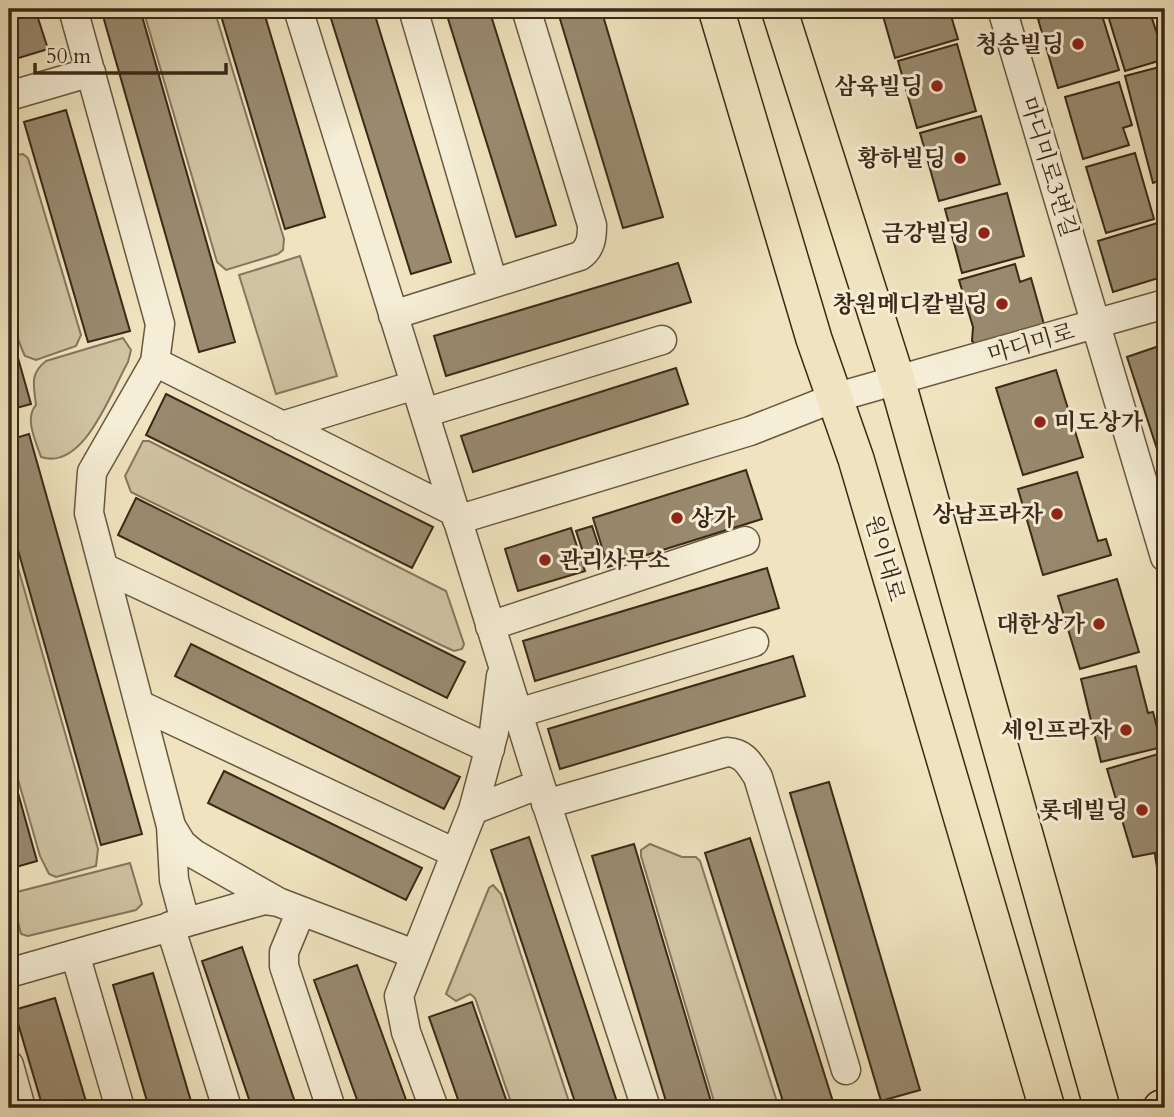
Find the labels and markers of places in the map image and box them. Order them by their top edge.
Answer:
place label: 청송빌딩 [975,29,1064,60]
marker: 청송빌딩 [1070,36,1086,52]
place label: 삼육빌딩 [834,71,923,102]
marker: 삼육빌딩 [929,78,945,94]
place label: 황하빌딩 [857,143,946,174]
marker: 황하빌딩 [952,150,968,166]
place label: 금강빌딩 [881,218,970,249]
marker: 금강빌딩 [976,225,992,241]
place label: 창원메디칼빌딩 [832,289,988,320]
marker: 창원메디칼빌딩 [994,296,1010,312]
place label: 미도상가 [1054,407,1144,438]
marker: 미도상가 [1032,414,1048,430]
place label: 상남프라자 [932,499,1044,530]
place label: 상가 [691,503,736,534]
marker: 상남프라자 [1049,506,1065,522]
marker: 상가 [669,510,685,526]
place label: 관리사무소 [559,545,670,576]
marker: 관리사무소 [537,552,553,568]
place label: 대한상가 [996,609,1086,640]
marker: 대한상가 [1091,616,1107,632]
place label: 세인프라자 [1001,715,1113,746]
marker: 세인프라자 [1118,722,1134,738]
place label: 롯데빌딩 [1039,795,1128,826]
marker: 롯데빌딩 [1134,802,1150,818]

